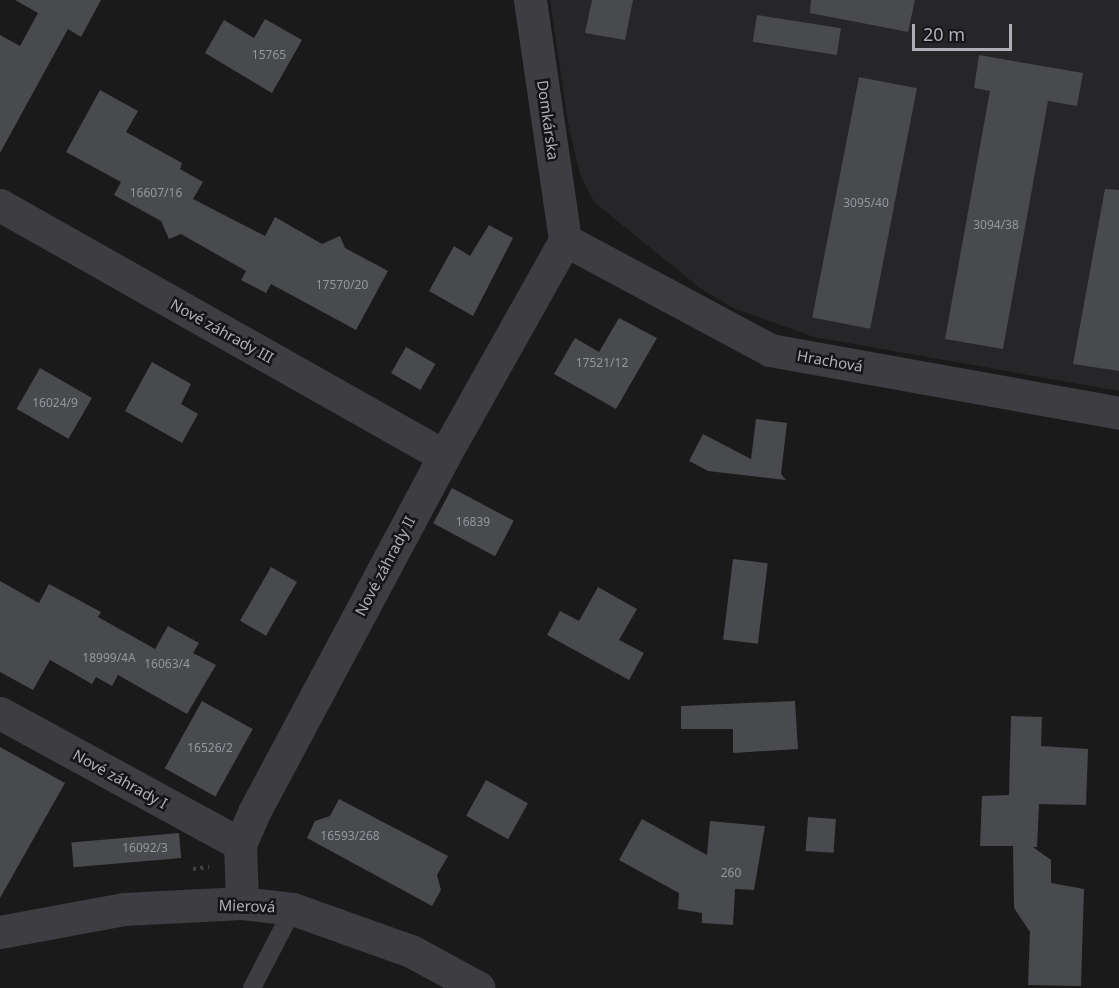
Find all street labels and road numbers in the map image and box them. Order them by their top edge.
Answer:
street label: Domkárska [534,79,562,161]
street label: Nové záhrady III [167,295,277,367]
street label: Hrachová [796,346,864,376]
street label: Nové záhrady II [351,513,419,619]
street label: Nové záhrady I [70,746,170,812]
street label: Mierová [218,896,276,916]

